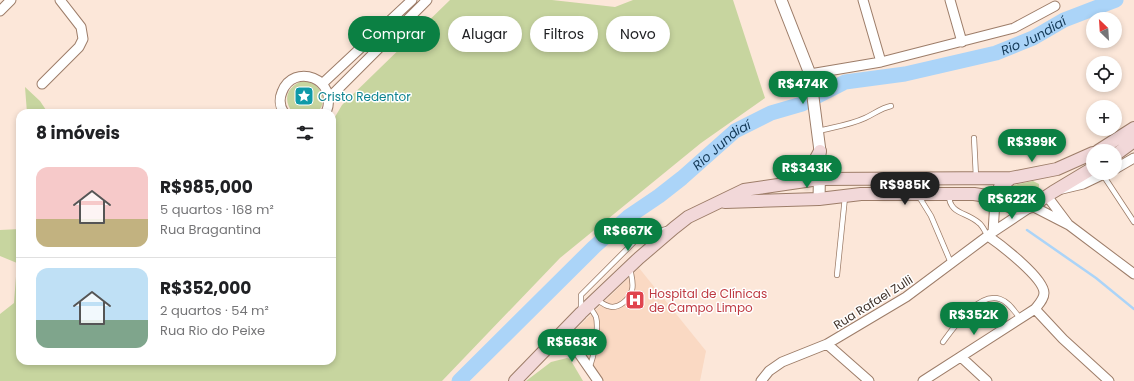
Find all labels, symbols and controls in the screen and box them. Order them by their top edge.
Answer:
water label: Rio Jundiaí [998,11,1070,60]
north arrow [1086,12,1122,48]
map controls [1086,12,1122,180]
chip: Comprar [348,16,440,52]
chip: Alugar [448,16,522,52]
chip: Filtros [530,16,598,52]
chip: Novo [606,16,670,52]
button: locate [1086,56,1122,92]
pin: R$474K [770,71,836,105]
text: R$474K [778,74,828,93]
place icon: Cristo Redentor [293,85,315,107]
place label: Cristo Redentor [318,88,411,105]
button: + [1086,100,1122,136]
water label: Rio Jundiaí [688,115,755,174]
text: 8 imóveis [36,121,120,145]
icon: filters [294,122,316,144]
pin: R$399K [999,129,1065,163]
text: R$399K [1007,132,1057,151]
button: − [1086,144,1122,180]
pin: R$343K [774,155,840,189]
text: R$343K [782,158,832,177]
pin: R$985K [872,172,938,206]
text: R$985,000 [160,175,253,199]
text: R$985K [880,175,930,194]
icon: home [68,183,116,231]
pin: R$622K [979,186,1045,220]
text: R$622K [987,189,1037,208]
text: 5 quartos · 168 m² [160,200,274,219]
pin: R$667K [595,218,661,252]
text: Rua Bragantina [160,220,261,239]
text: R$667K [603,221,653,240]
street label: Rua Rafael Zulli [830,271,916,333]
text: R$352,000 [160,276,251,300]
icon: home [68,284,116,332]
place label: Hospital de Clínicas de Campo Limpo [649,285,767,316]
hospital icon: Hospital de Clínicas de Campo Limpo [624,289,646,311]
text: 2 quartos · 54 m² [160,301,269,320]
pin: R$352K [941,302,1007,336]
text: R$352K [949,305,999,324]
text: Rua Rio do Peixe [160,321,265,340]
pin: R$563K [539,329,605,363]
text: R$563K [547,332,597,351]

